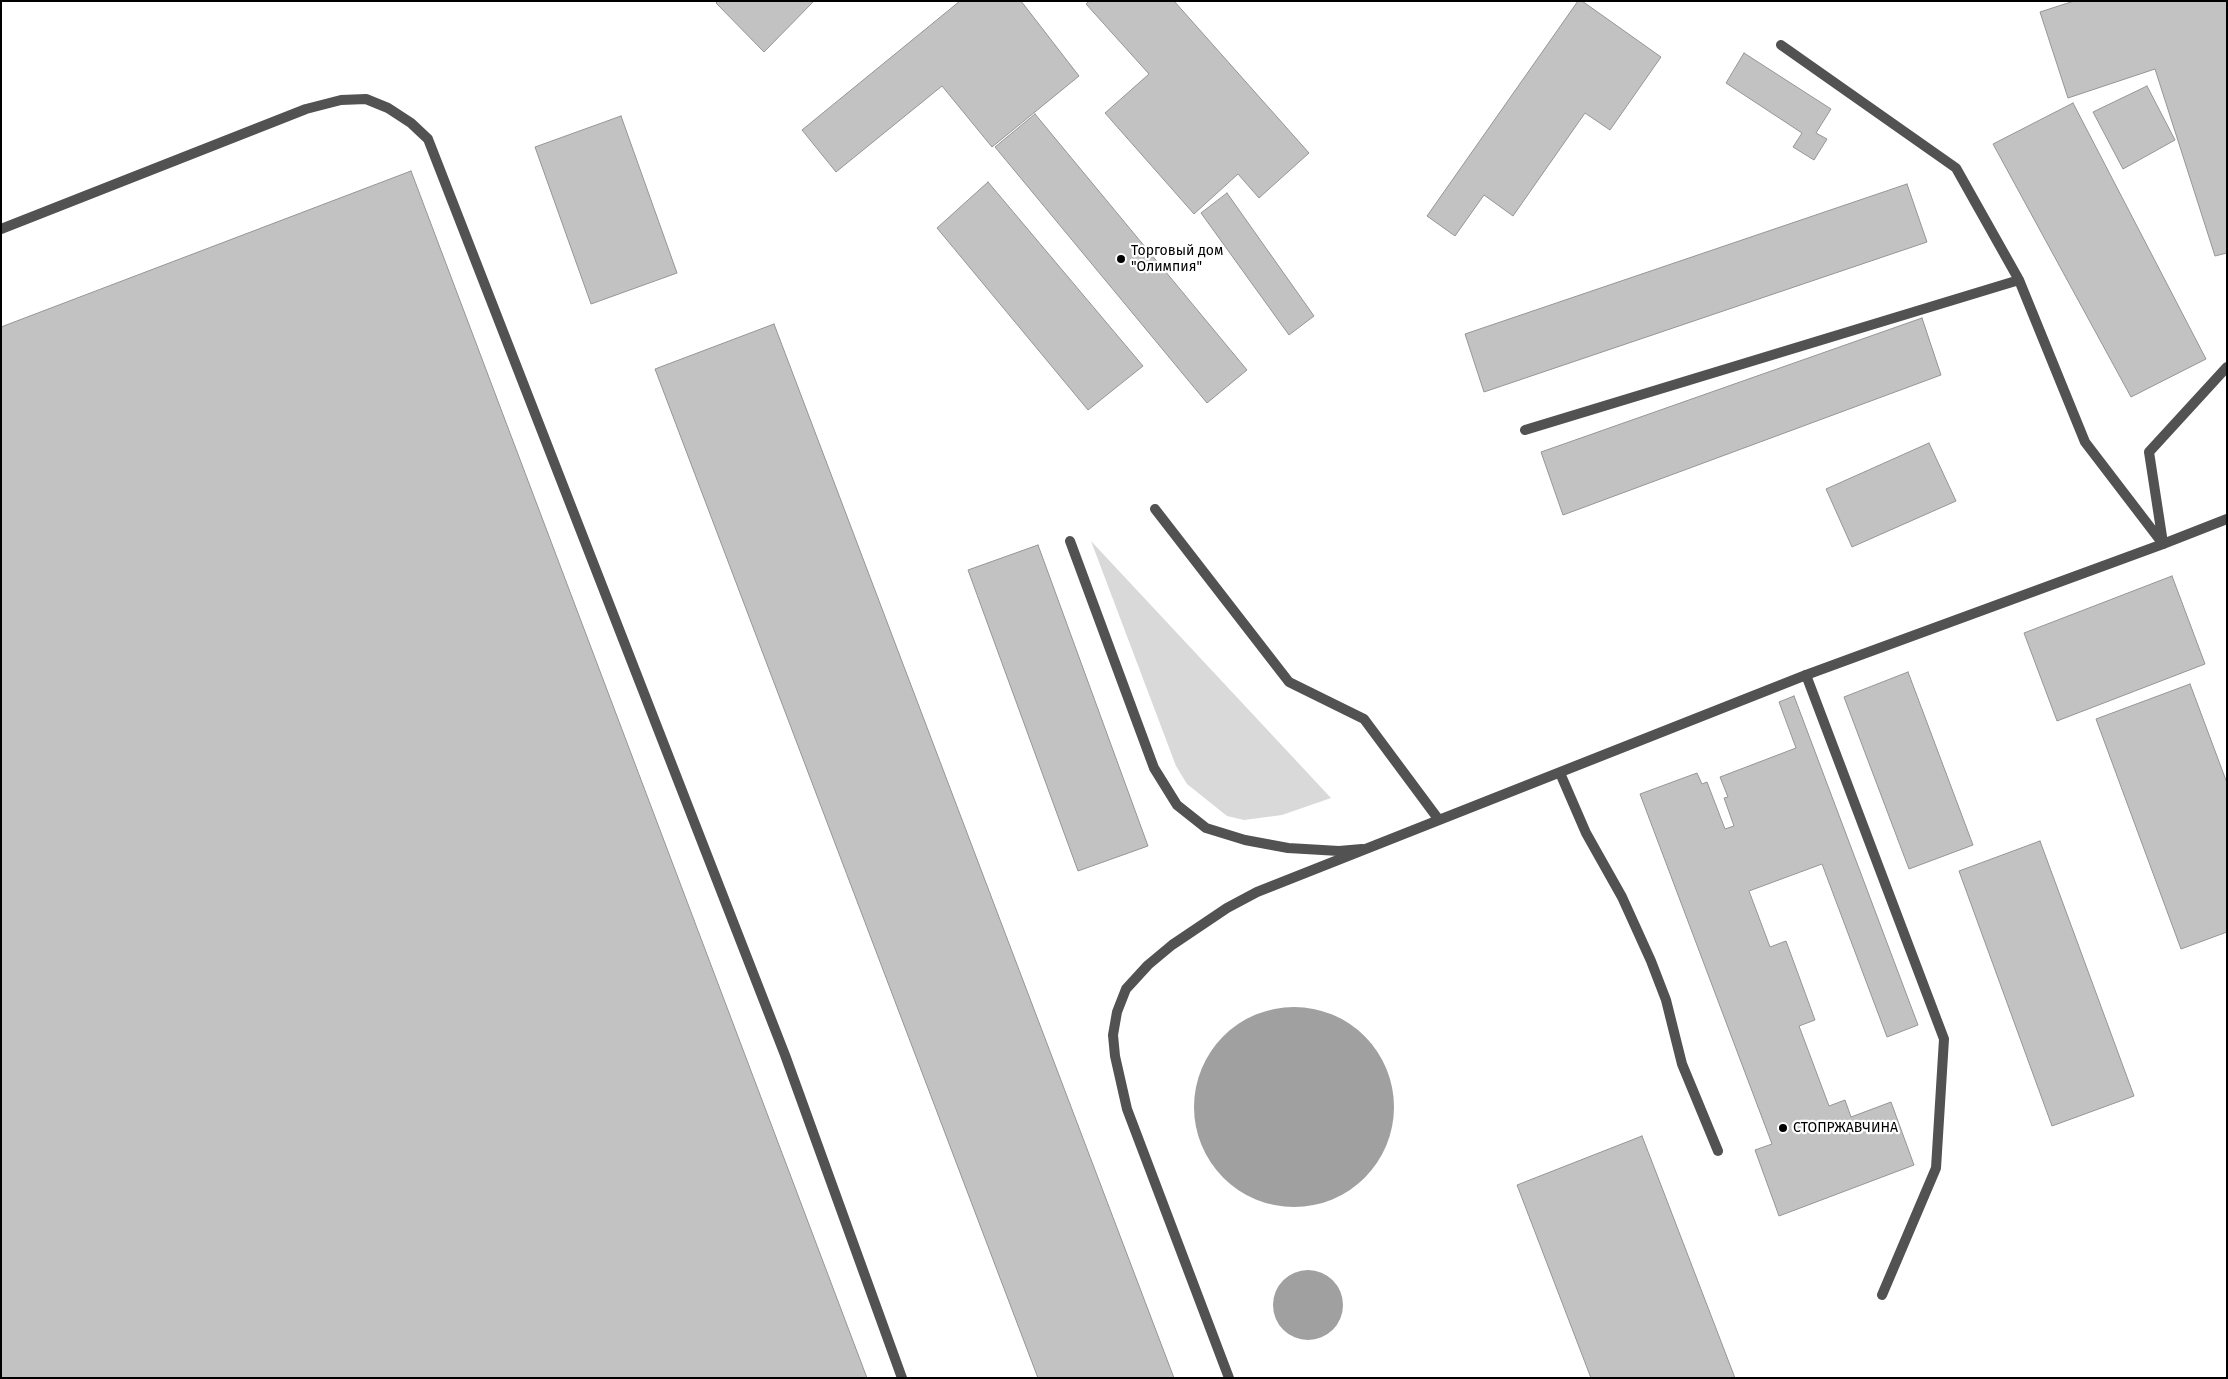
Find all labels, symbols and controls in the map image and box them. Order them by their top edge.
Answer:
place label: Торговый дом "Олимпия" [1131,243,1223,276]
marker: Торговый дом "Олимпия" [1115,253,1127,265]
place label: СТОПРЖАВЧИНА [1793,1120,1898,1136]
marker: СТОПРЖАВЧИНА [1777,1122,1789,1134]

